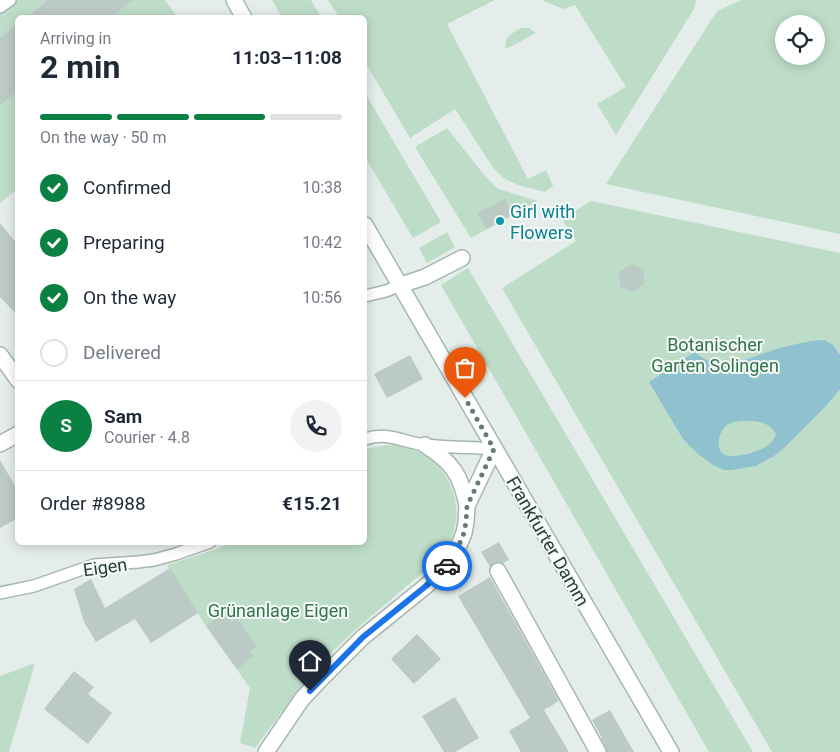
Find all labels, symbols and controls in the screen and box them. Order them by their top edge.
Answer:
map controls [775,15,825,65]
button: locate [775,15,825,65]
text: Arriving in [40,29,111,48]
text: 11:03–11:08 [232,46,342,69]
text: 2 min [40,48,120,86]
text: On the way · 50 m [40,128,167,147]
icon: check [40,174,68,202]
text: Confirmed [83,176,171,199]
text: 10:38 [302,178,342,197]
place label: Girl with Flowers [510,201,575,243]
marker: Girl with Flowers [494,215,506,227]
icon: check [40,229,68,257]
text: Preparing [83,231,165,254]
text: 10:42 [302,233,342,252]
icon: check [40,284,68,312]
text: On the way [83,286,176,309]
text: 10:56 [302,288,342,307]
park label: Botanischer Garten Solingen [651,334,779,376]
text: Delivered [83,341,161,364]
pin [444,347,486,398]
icon: bag [451,354,479,382]
button: phone [290,400,342,452]
text: Sam [104,405,142,428]
text: S [60,414,72,437]
text: Courier · 4.8 [104,428,190,447]
street label: Frankfurter Damm [502,472,594,610]
text: Order #8988 [40,492,146,515]
text: €15.21 [282,492,342,515]
courier [422,541,472,591]
icon: car [433,552,461,580]
street label: Eigen [82,554,128,580]
park label: Grünanlage Eigen [208,600,348,621]
pin [289,640,331,691]
icon: home [296,647,324,675]

